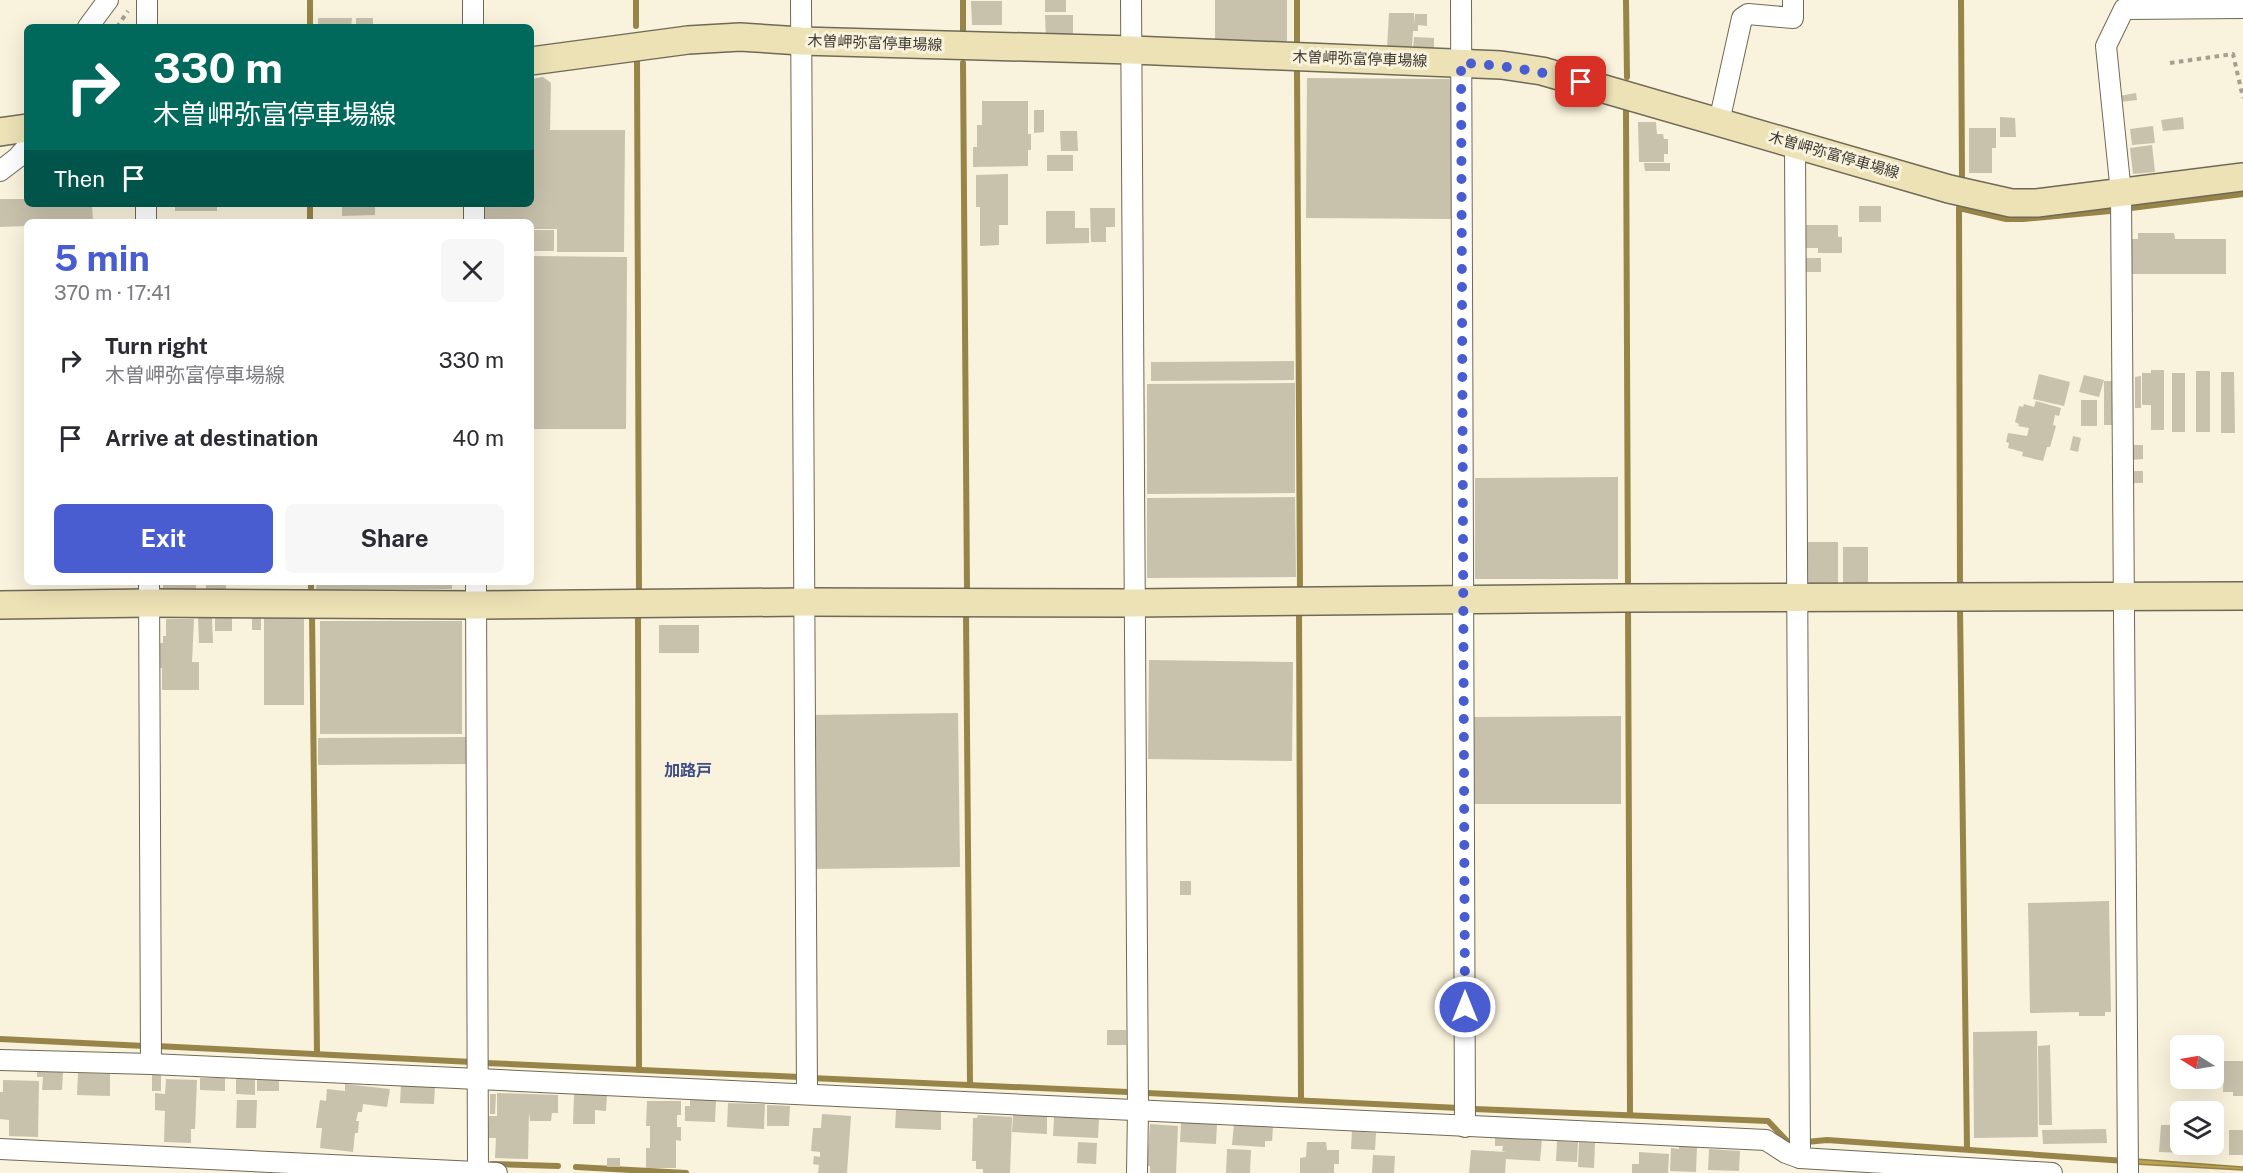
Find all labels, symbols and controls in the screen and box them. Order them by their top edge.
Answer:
street label: 木曽岬弥富停車場線 [807,32,943,53]
text: 330 m [153,43,283,92]
icon: right [54,48,132,126]
street label: 木曽岬弥富停車場線 [1292,48,1428,69]
pin [1555,56,1606,107]
icon: arrive [1564,65,1597,98]
text: 木曽岬弥富停車場線 [153,98,396,130]
street label: 木曽岬弥富停車場線 [1767,128,1901,181]
icon: arrive [117,162,150,195]
text: Then [54,166,105,192]
text: 5 min [54,237,150,279]
button: close [441,239,504,302]
text: 370 m · 17:41 [54,281,172,305]
text: Turn right [105,333,208,359]
icon: right [54,344,87,377]
text: 330 m [439,347,504,373]
text: 木曽岬弥富停車場線 [105,363,285,387]
icon: arrive [54,422,87,455]
text: Arrive at destination [105,425,318,451]
text: 40 m [452,425,504,451]
button: Exit [54,504,273,573]
button: Share [285,504,504,573]
district label: 加路戸 [664,761,712,780]
position arrow [1433,975,1497,1039]
north arrow [2170,1035,2224,1089]
map controls [2170,1035,2224,1155]
button: layers [2170,1101,2224,1155]

